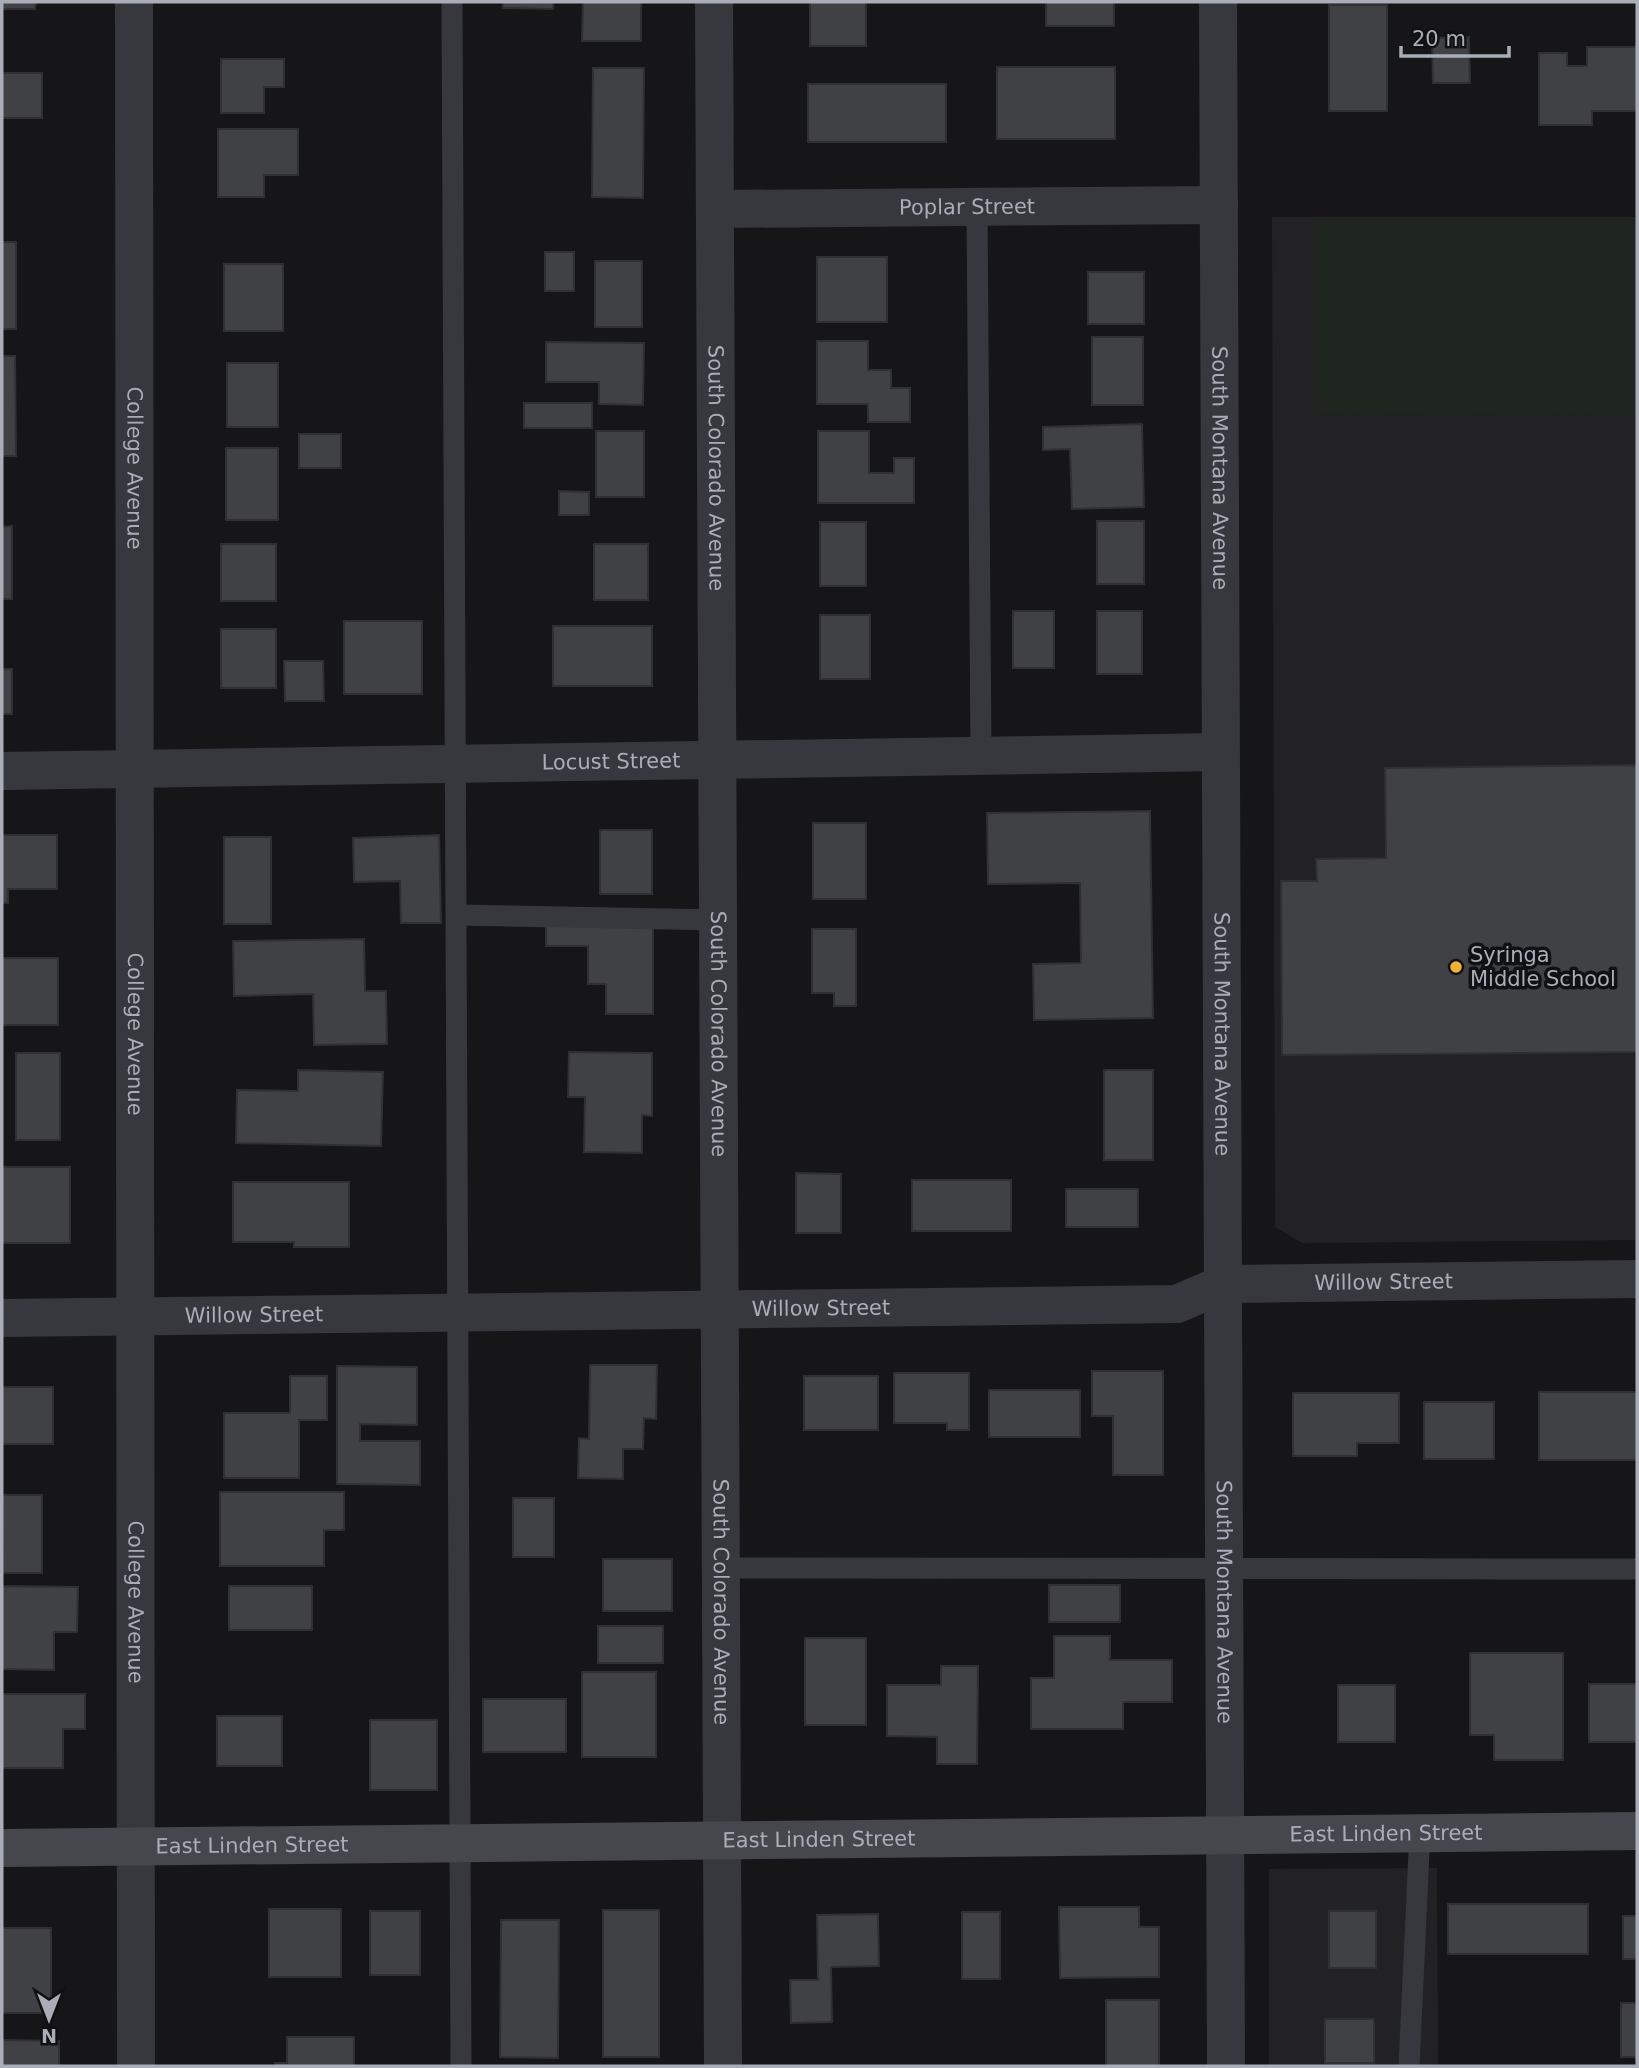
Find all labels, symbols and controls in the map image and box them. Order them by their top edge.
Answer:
scale bar [1401,14,1510,58]
text: 20 m [1412,27,1466,51]
street label: Poplar Street [899,194,1035,220]
street label: South Colorado Avenue [703,345,729,591]
street label: South Montana Avenue [1207,346,1232,590]
street label: College Avenue [122,386,147,550]
street label: Locust Street [541,748,680,775]
street label: South Colorado Avenue [706,911,731,1157]
street label: South Montana Avenue [1210,912,1234,1156]
place label: Syringa Middle School [1470,943,1616,991]
street label: College Avenue [123,952,147,1116]
marker: Syringa Middle School [1448,959,1464,975]
street label: Willow Street [1314,1269,1453,1295]
street label: Willow Street [752,1295,890,1321]
street label: Willow Street [185,1302,323,1328]
street label: South Colorado Avenue [708,1479,734,1725]
street label: South Montana Avenue [1212,1480,1237,1724]
street label: College Avenue [123,1520,148,1684]
street label: East Linden Street [1289,1821,1483,1847]
street label: East Linden Street [722,1827,916,1853]
street label: East Linden Street [155,1832,349,1858]
north arrow [14,1984,84,2054]
text: N [41,2025,57,2047]

